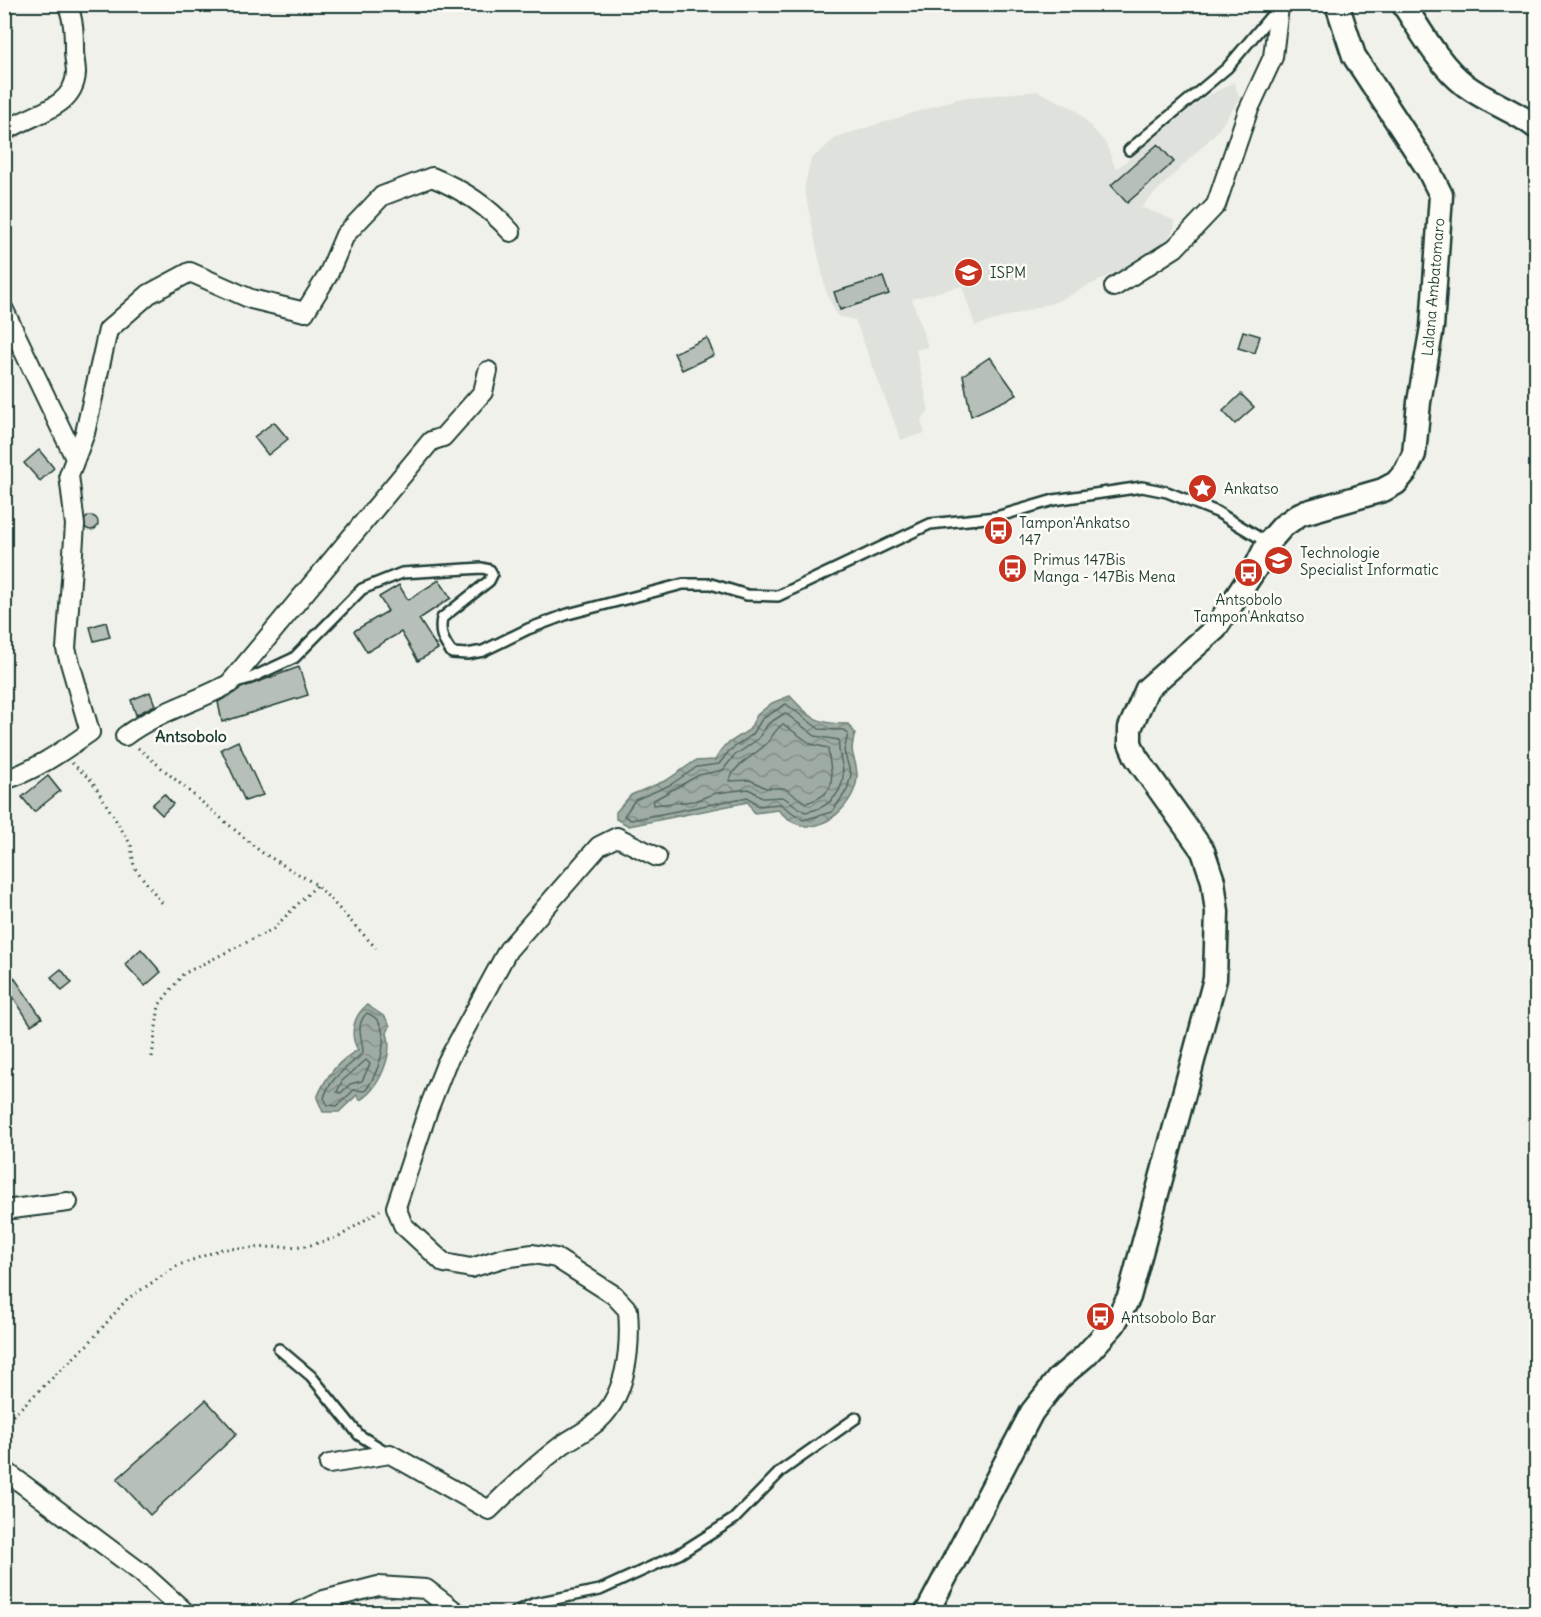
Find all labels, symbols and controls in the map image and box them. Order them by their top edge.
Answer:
street label: Làlana Ambatomaro [1417,217,1449,357]
school or university icon: ISPM [953,256,985,288]
place label: ISPM [990,263,1026,282]
place icon: Ankatso [1187,472,1219,504]
place label: Ankatso [1224,479,1279,498]
place label: Tampon'Ankatso 147 [1019,513,1130,549]
bus stop icon: Tampon'Ankatso 147 [982,515,1014,547]
place label: Technologie Specialist Informatic [1300,543,1439,579]
school or university icon: Technologie Specialist Informatic [1263,545,1295,577]
place label: Primus 147Bis Manga - 147Bis Mena [1033,550,1176,586]
bus stop icon: Primus 147Bis Manga - 147Bis Mena [996,552,1028,584]
bus stop icon: Antsobolo Tampon'Ankatso [1233,556,1265,588]
place label: Antsobolo Tampon'Ankatso [1193,590,1305,626]
district label: Antsobolo [155,726,227,746]
bus stop icon: Antsobolo Bar [1084,1301,1116,1333]
place label: Antsobolo Bar [1121,1308,1216,1327]

